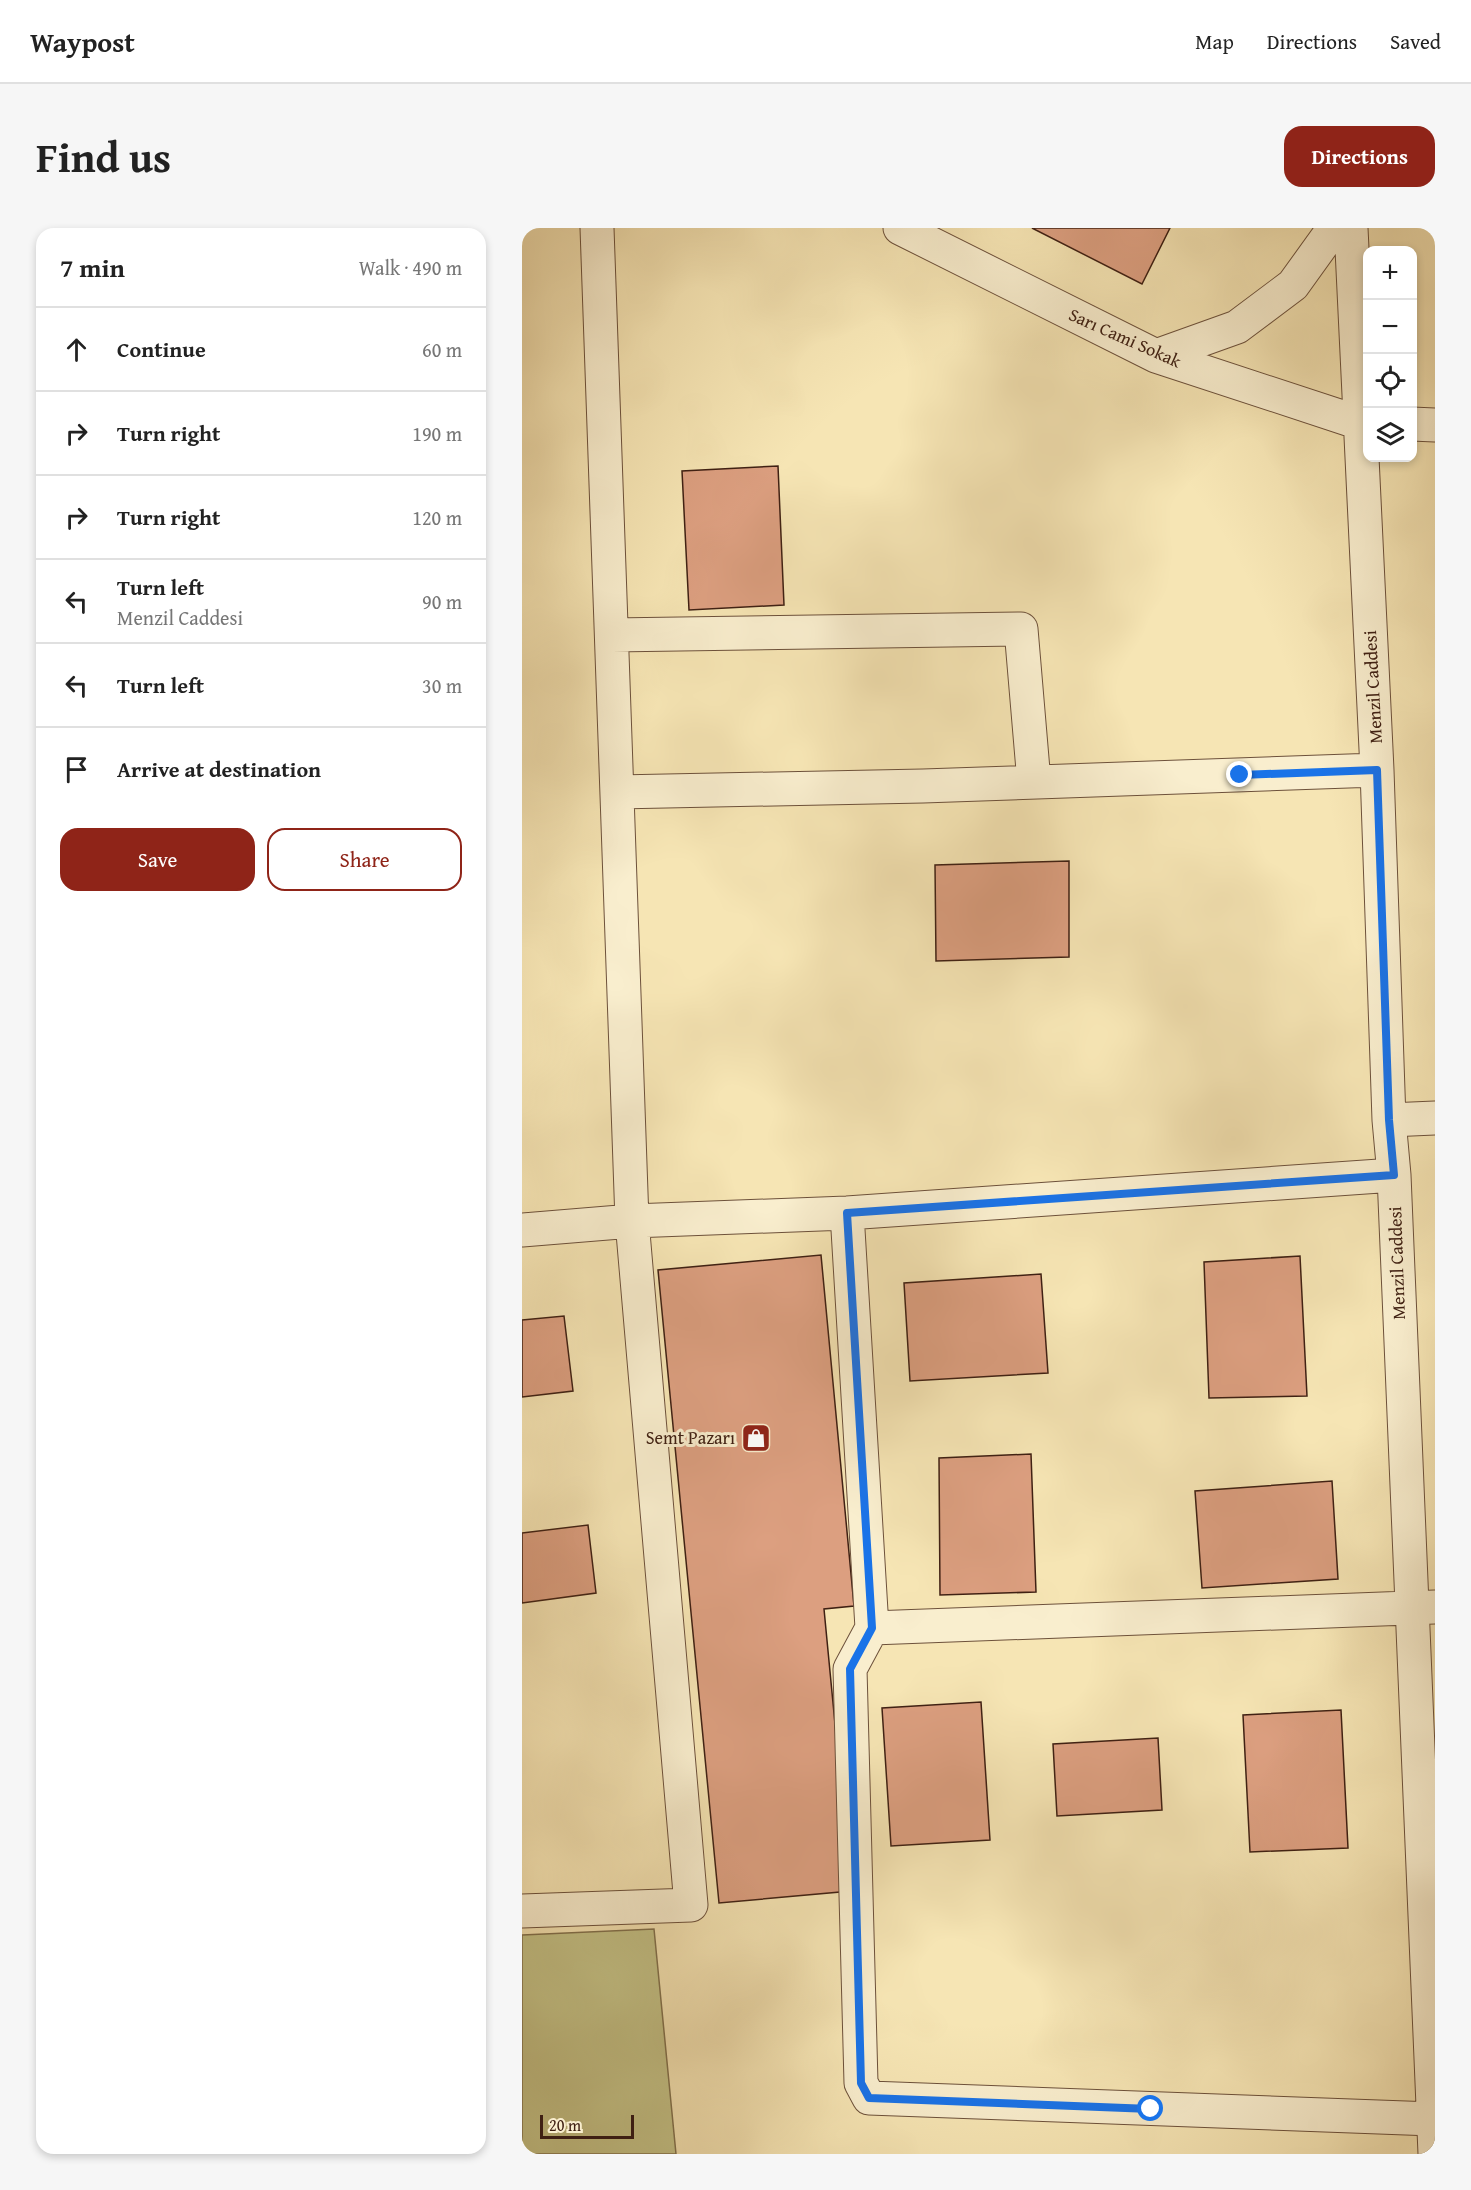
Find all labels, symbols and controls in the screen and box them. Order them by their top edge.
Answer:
text: Waypost [30,21,135,62]
text: Map [1195,26,1234,57]
text: Directions [1267,26,1357,57]
text: Saved [1390,26,1441,57]
text: Find us [36,126,171,187]
button: Directions [1284,126,1435,187]
map controls [1363,246,1417,462]
button: + [1363,246,1417,300]
text: 7 min [60,248,125,287]
text: Walk · 490 m [359,253,462,282]
button: − [1363,300,1417,354]
street label: Sarı Cami Sokak [1065,301,1187,375]
icon: ahead [60,333,93,366]
text: Continue [117,333,206,365]
text: 60 m [422,335,462,364]
button: locate [1363,354,1417,408]
button: layers [1363,408,1417,462]
icon: right [60,417,93,450]
text: Turn right [117,417,220,449]
text: 190 m [412,419,462,448]
icon: right [60,501,93,534]
text: Turn right [117,501,220,533]
text: 120 m [412,503,462,532]
text: Turn left [117,571,204,603]
icon: left [60,585,93,618]
text: 90 m [422,587,462,616]
text: Menzil Caddesi [117,603,243,632]
street label: Menzil Caddesi [1356,630,1389,744]
icon: left [60,669,93,702]
text: Turn left [117,669,204,701]
text: 30 m [422,671,462,700]
icon: arrive [60,753,93,786]
text: Arrive at destination [117,753,321,785]
route end [1226,761,1252,787]
button: Save [60,828,255,891]
button: Share [267,828,462,891]
street label: Menzil Caddesi [1381,1206,1412,1320]
shop icon: Semt Pazarı [740,1422,772,1454]
place label: Semt Pazarı [646,1424,735,1451]
route start [1137,2095,1163,2121]
scale bar [540,2112,634,2140]
text: 20 m [549,2113,581,2137]

